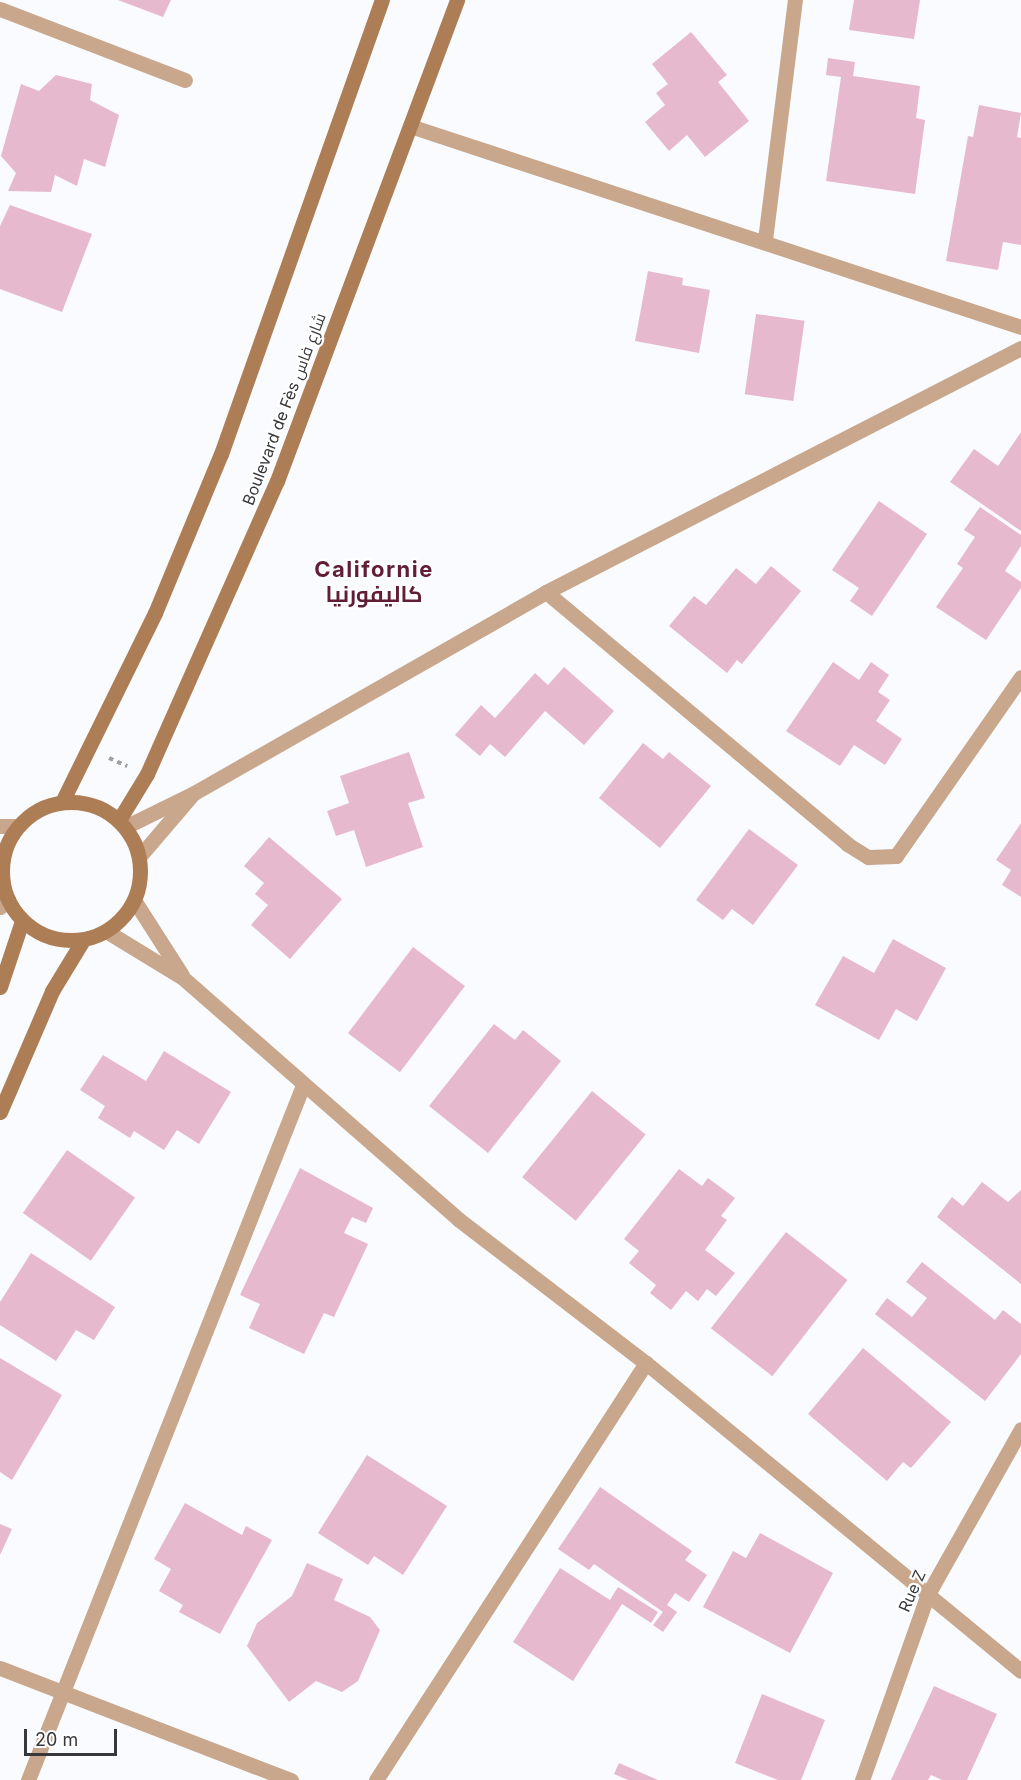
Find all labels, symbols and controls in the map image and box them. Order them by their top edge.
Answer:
street label: Boulevard de Fès شارع فاس [238,310,330,508]
district label: Californie كاليفورنيا [314,556,434,608]
street label: Rue Z [894,1567,930,1615]
scale bar [27,1717,120,1755]
text: 20 m [35,1729,78,1750]

